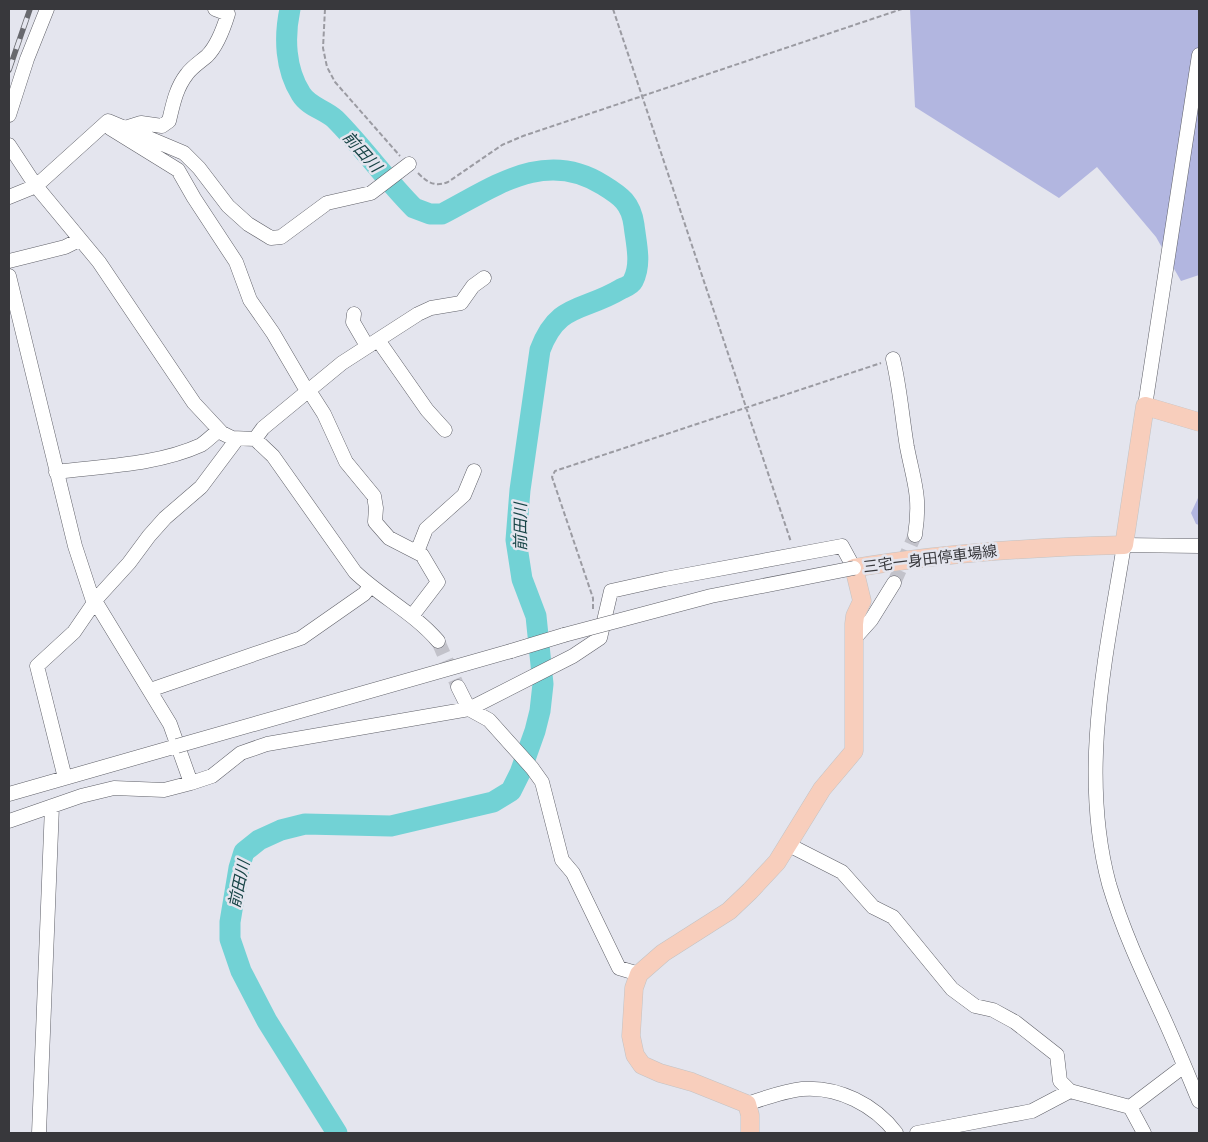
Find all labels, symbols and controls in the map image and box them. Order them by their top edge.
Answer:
water label: 前田川 [340,127,387,177]
water label: 前田川 [510,501,529,551]
street label: 三宅一身田停車場線 [862,541,998,575]
water label: 前田川 [224,857,253,909]

